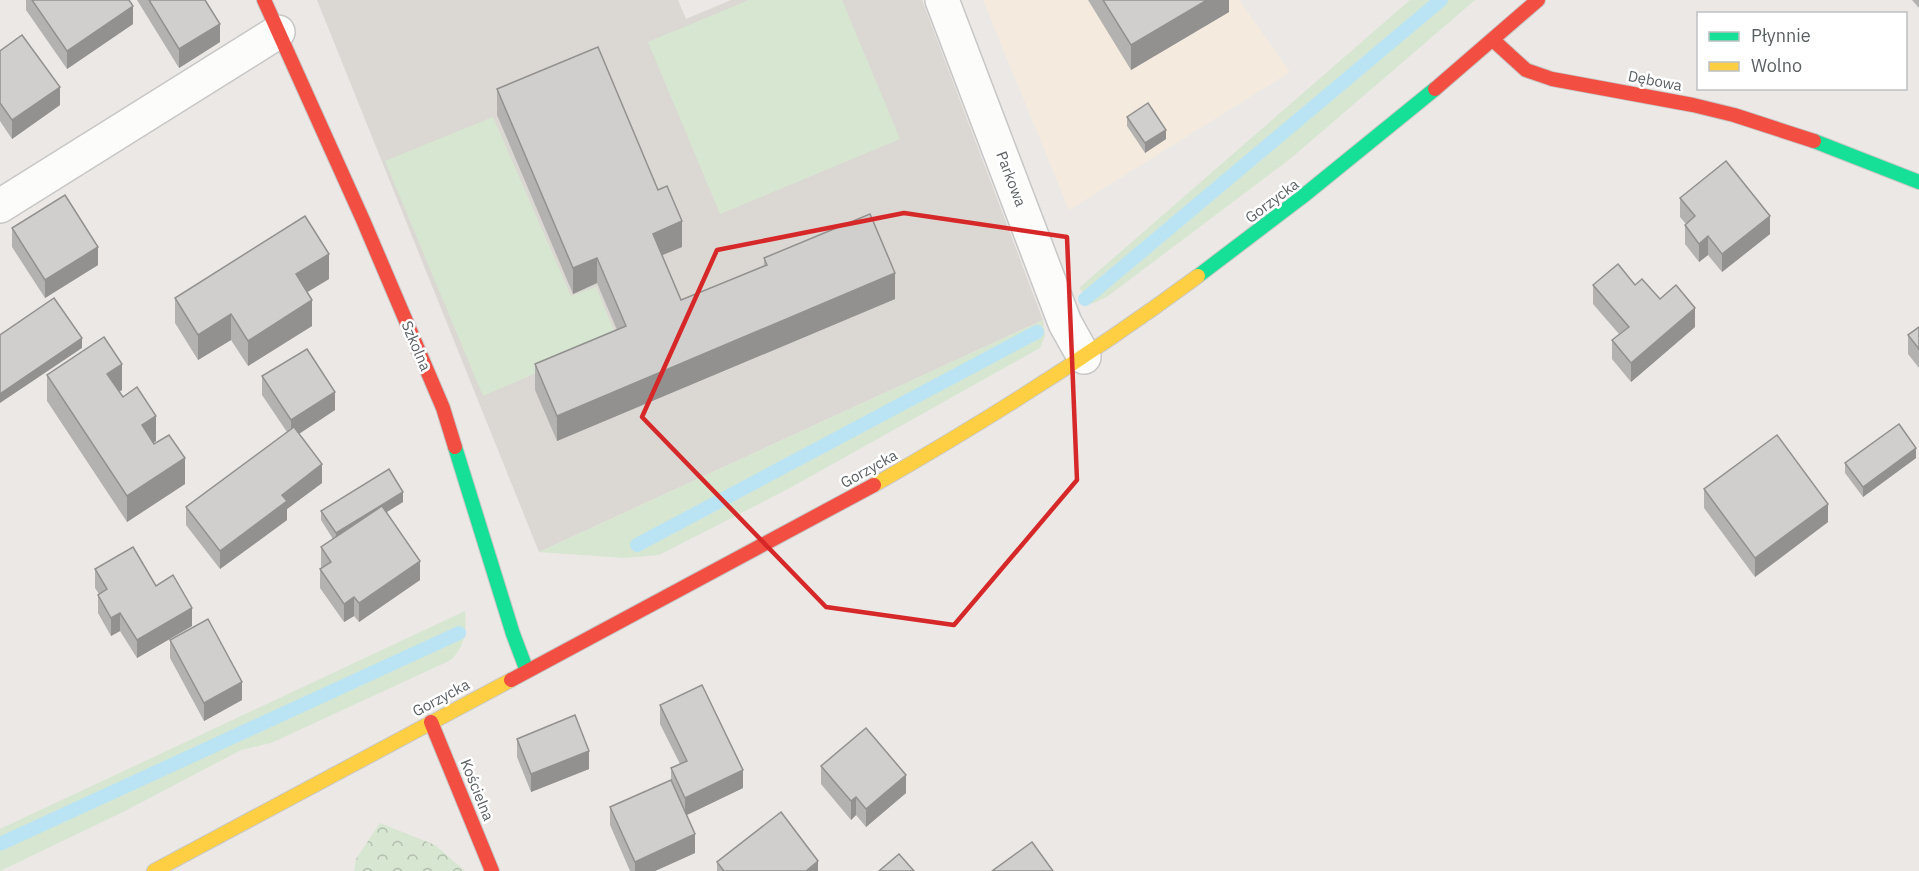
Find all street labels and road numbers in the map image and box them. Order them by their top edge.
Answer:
street label: Dębowa [1626,66,1684,95]
street label: Parkowa [992,148,1031,209]
street label: Gorzycka [1241,174,1302,227]
street label: Szkolna [397,318,435,374]
street label: Gorzycka [837,445,901,492]
street label: Gorzycka [409,675,473,721]
street label: Kościelna [456,756,498,823]

